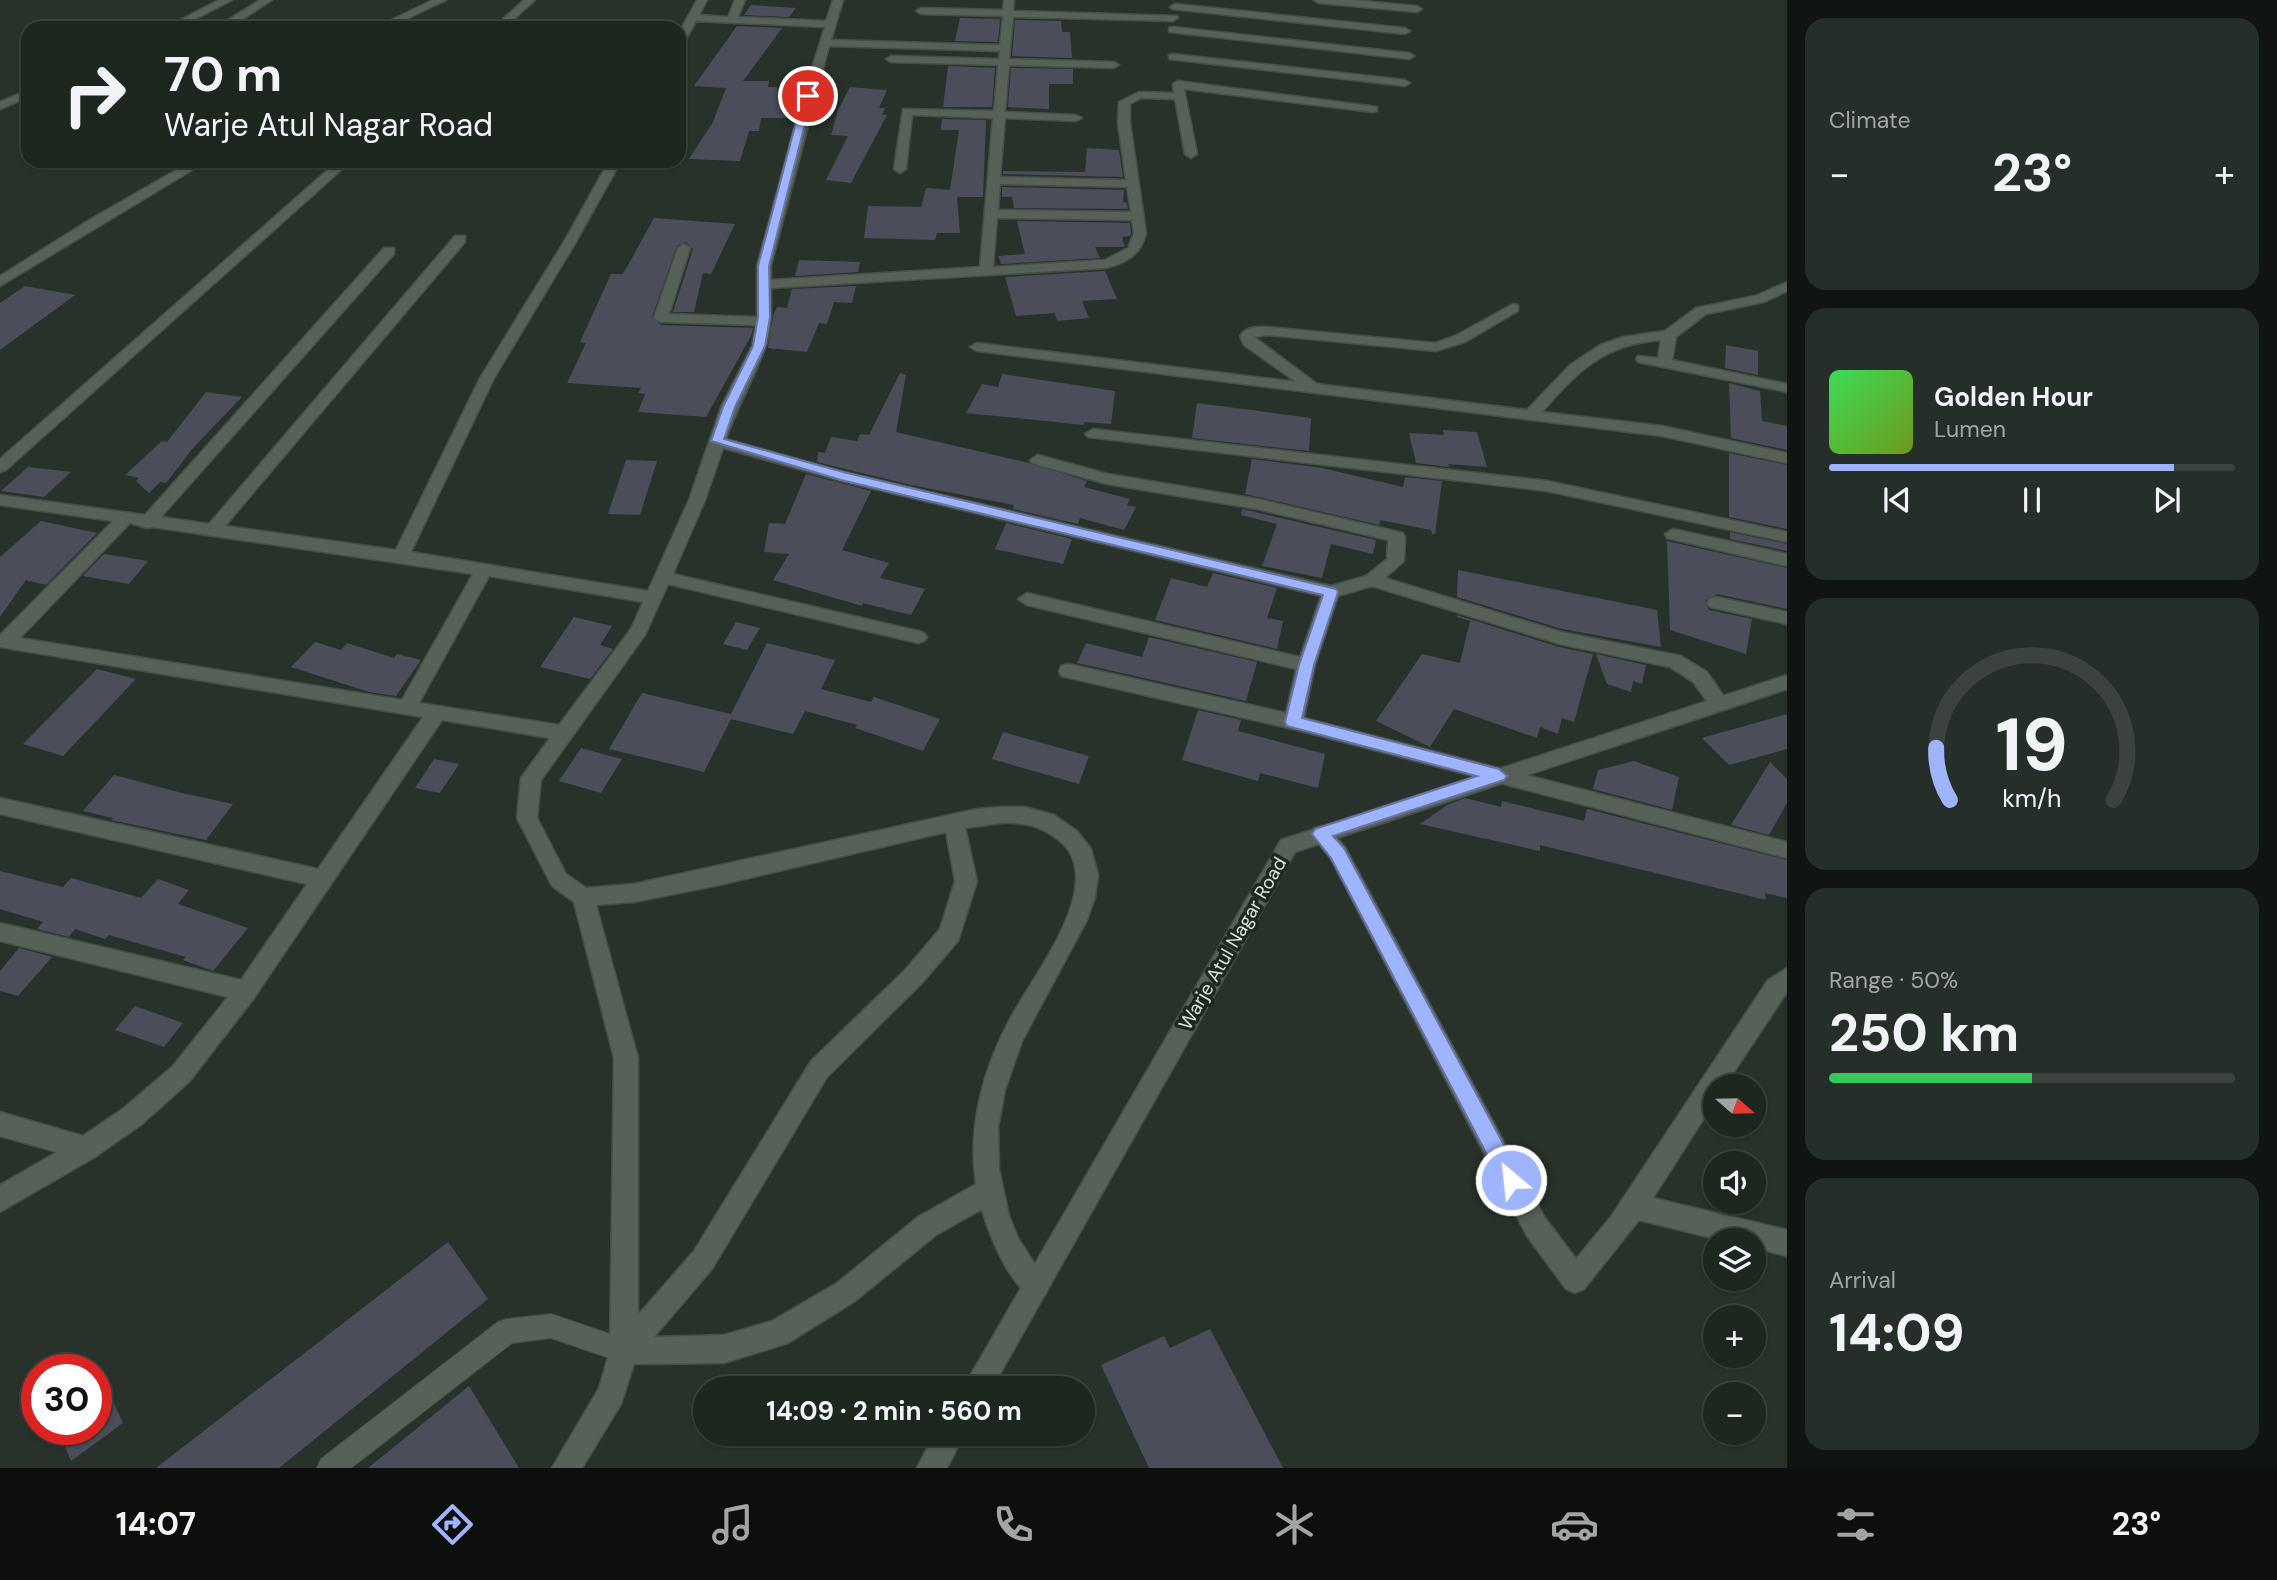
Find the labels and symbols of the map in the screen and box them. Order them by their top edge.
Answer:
pin [778,66,838,126]
street label: Warje Atul Nagar Road [1173,852,1292,1034]
north arrow [1703,1074,1766,1138]
position arrow [1474,1143,1548,1217]
speed limit sign: 30 [21,1354,112,1445]

